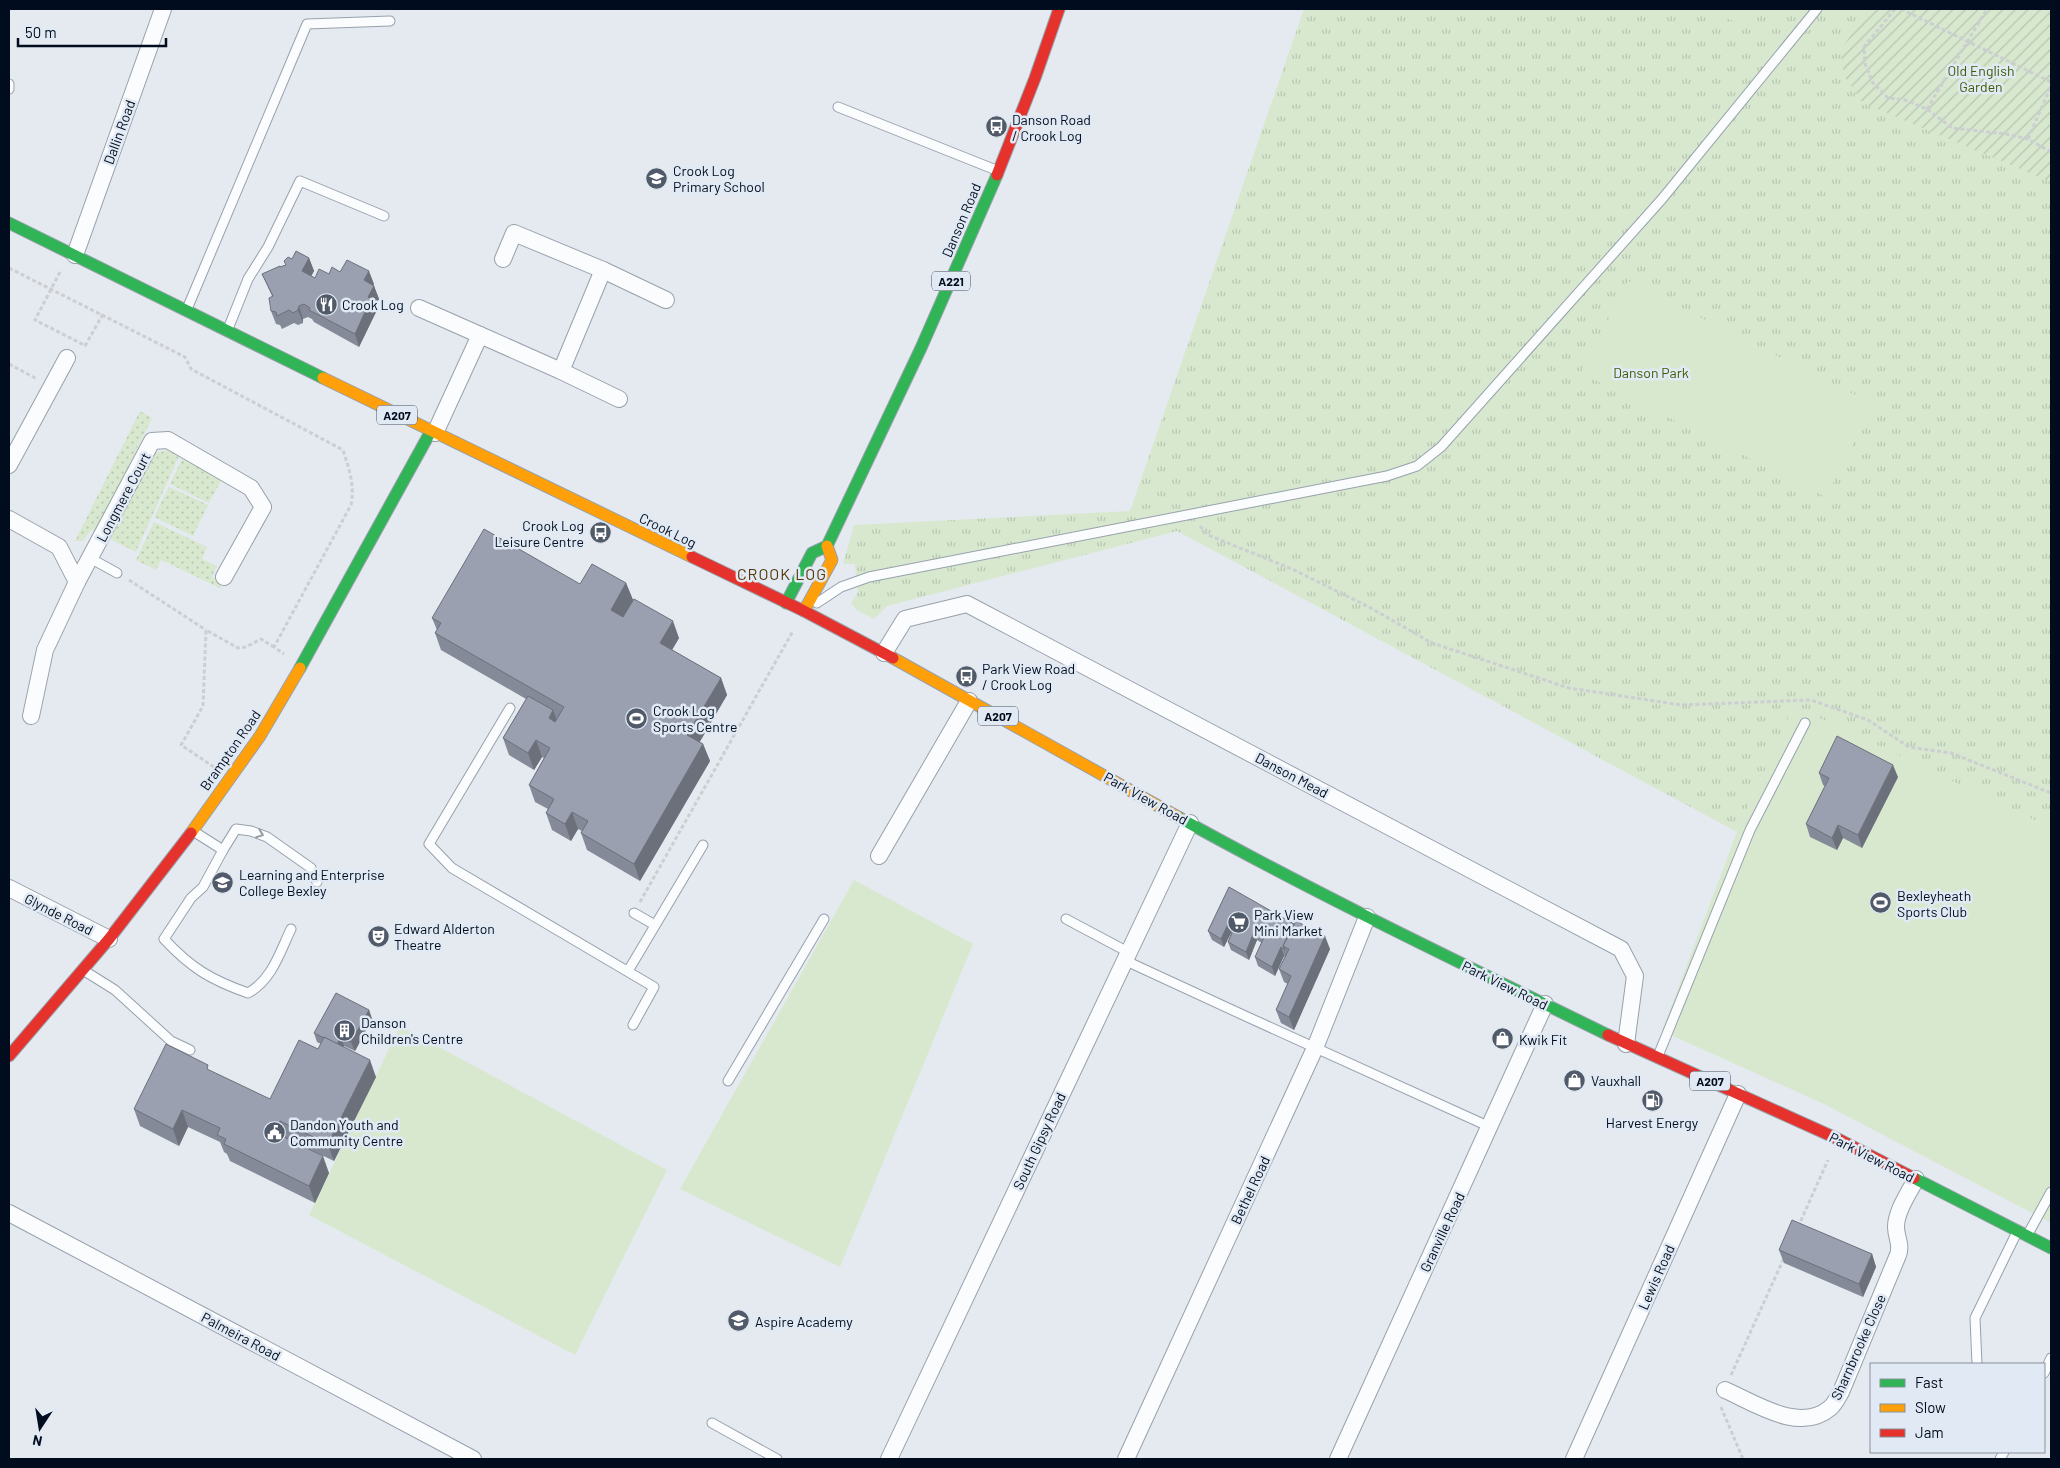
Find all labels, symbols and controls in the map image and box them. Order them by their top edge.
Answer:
scale bar [18,15,165,47]
text: 50 m [25,23,57,41]
park label: Old English Garden [1948,62,2014,95]
street label: Dallin Road [100,98,138,166]
place label: Danson Road / Crook Log [1012,111,1091,144]
bus stop icon: Danson Road / Crook Log [984,115,1008,139]
place label: Crook Log Primary School [673,162,765,195]
school or university icon: Crook Log Primary School [645,166,669,190]
street label: Danson Road [938,180,984,260]
road number: A221 [932,272,970,290]
restaurant icon: Crook Log [314,292,338,316]
place label: Crook Log [342,296,404,313]
park label: Danson Park [1613,364,1689,381]
road number: A207 [377,406,417,424]
street label: Longmere Court [92,449,154,545]
street label: Crook Log [637,509,699,551]
place label: Crook Log Leisure Centre [494,517,584,550]
bus stop icon: Crook Log Leisure Centre [588,521,612,545]
district label: CROOK LOG [737,564,827,583]
place label: Park View Road / Crook Log [982,660,1075,693]
bus stop icon: Park View Road / Crook Log [954,664,978,688]
place label: Crook Log Sports Centre [653,702,737,735]
sports icon: Crook Log Sports Centre [625,706,649,730]
road number: A207 [978,706,1018,726]
street label: Brampton Road [196,707,264,793]
street label: Danson Mead [1253,749,1331,801]
street label: Park View Road [1101,768,1191,828]
one-way arrow [255,828,264,838]
place label: Learning and Enterprise College Bexley [239,866,385,899]
school or university icon: Learning and Enterprise College Bexley [211,870,235,894]
place label: Bexleyheath Sports Club [1897,887,1971,920]
street label: Glynde Road [22,889,96,939]
sports icon: Bexleyheath Sports Club [1869,891,1893,915]
place label: Park View Mini Market [1254,906,1323,939]
supermarket icon: Park View Mini Market [1226,910,1250,934]
place label: Edward Alderton Theatre [394,920,495,953]
theatre icon: Edward Alderton Theatre [366,924,390,948]
street label: Park View Road [1459,957,1551,1013]
place label: Danson Children's Centre [361,1014,463,1047]
building icon: Danson Children's Centre [333,1018,357,1042]
shop icon: Kwik Fit [1491,1027,1515,1051]
place label: Kwik Fit [1519,1031,1567,1048]
shop icon: Vauxhall [1563,1068,1587,1092]
place label: Vauxhall [1591,1072,1641,1089]
road number: A207 [1690,1072,1730,1090]
fuel station icon: Harvest Energy [1640,1088,1664,1112]
street label: South Gipsy Road [1009,1090,1069,1192]
place label: Harvest Energy [1606,1114,1699,1131]
place label: Dandon Youth and Community Centre [290,1116,403,1149]
public building icon: Dandon Youth and Community Centre [262,1120,286,1144]
street label: Park View Road [1827,1128,1917,1186]
street label: Bethel Road [1227,1153,1273,1227]
street label: Granville Road [1416,1189,1468,1275]
street label: Lewis Road [1634,1242,1678,1312]
street label: Sharnbrooke Close [1827,1291,1889,1403]
street label: Palmeira Road [199,1308,283,1364]
school or university icon: Aspire Academy [727,1309,751,1333]
place label: Aspire Academy [755,1313,853,1330]
legend [1870,1363,2045,1453]
text: Fast [1915,1373,1943,1391]
text: Slow [1915,1398,1946,1416]
north arrow [15,1403,65,1453]
text: Jam [1915,1423,1944,1441]
text: N [31,1432,44,1450]

